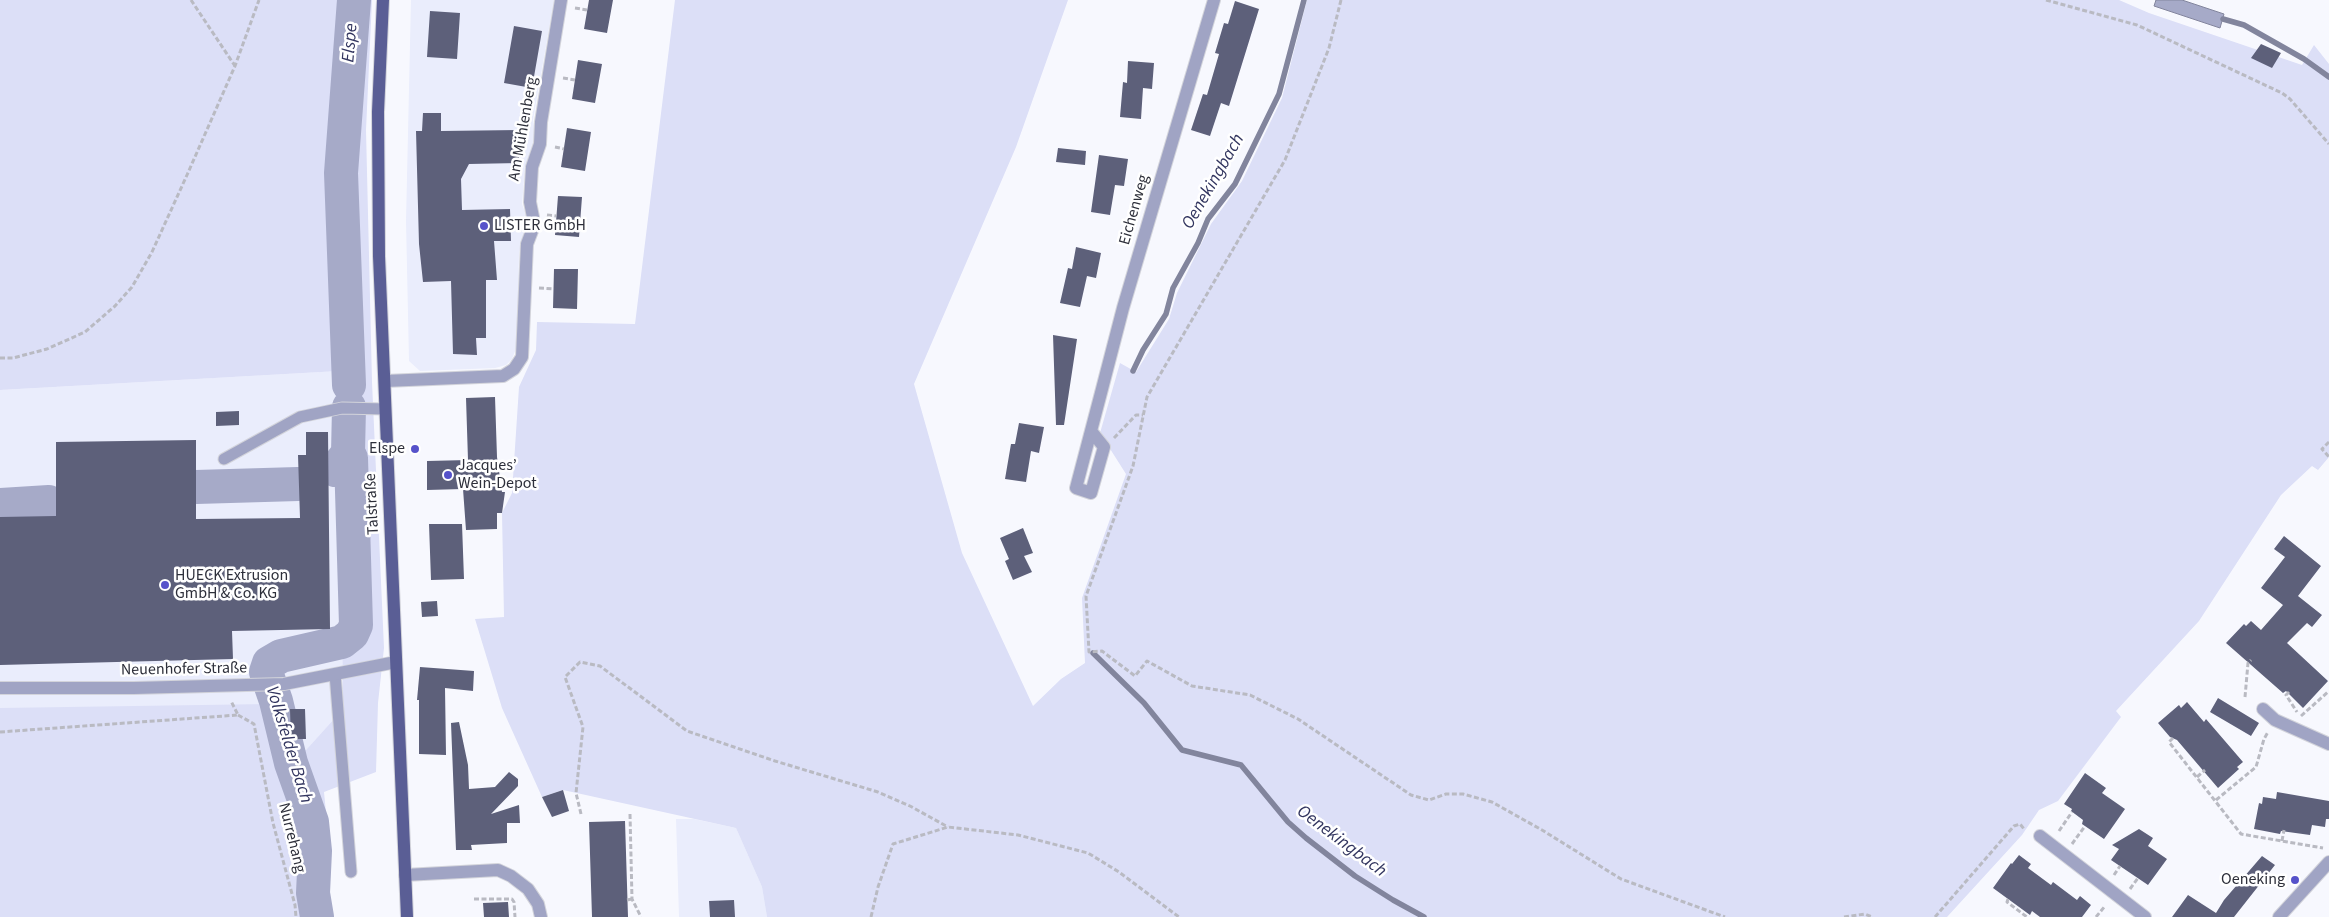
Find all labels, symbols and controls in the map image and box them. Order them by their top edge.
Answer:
water label: Elspe [339,23,363,63]
street label: Am Mühlenberg [505,76,543,182]
water label: Oenekingbach [1178,130,1250,234]
street label: Eichenweg [1116,173,1154,247]
place label: LISTER GmbH [494,216,586,236]
marker: LISTER GmbH [478,220,490,232]
place label: Elspe [369,439,405,459]
marker: Elspe [409,443,421,455]
place label: Jacques’ Wein-Depot [458,456,537,494]
marker: Jacques’ Wein-Depot [442,469,454,481]
street label: Talstraße [362,473,384,535]
place label: HUECK Extrusion GmbH & Co. KG [175,566,288,604]
marker: HUECK Extrusion GmbH & Co. KG [159,579,171,591]
street label: Neuenhofer Straße [121,659,247,681]
water label: Volksfelder Bach [260,684,316,806]
street label: Nurrehang [273,801,309,875]
water label: Oenekingbach [1292,801,1390,883]
place label: Oeneking [2221,870,2285,890]
marker: Oeneking [2289,874,2301,886]

